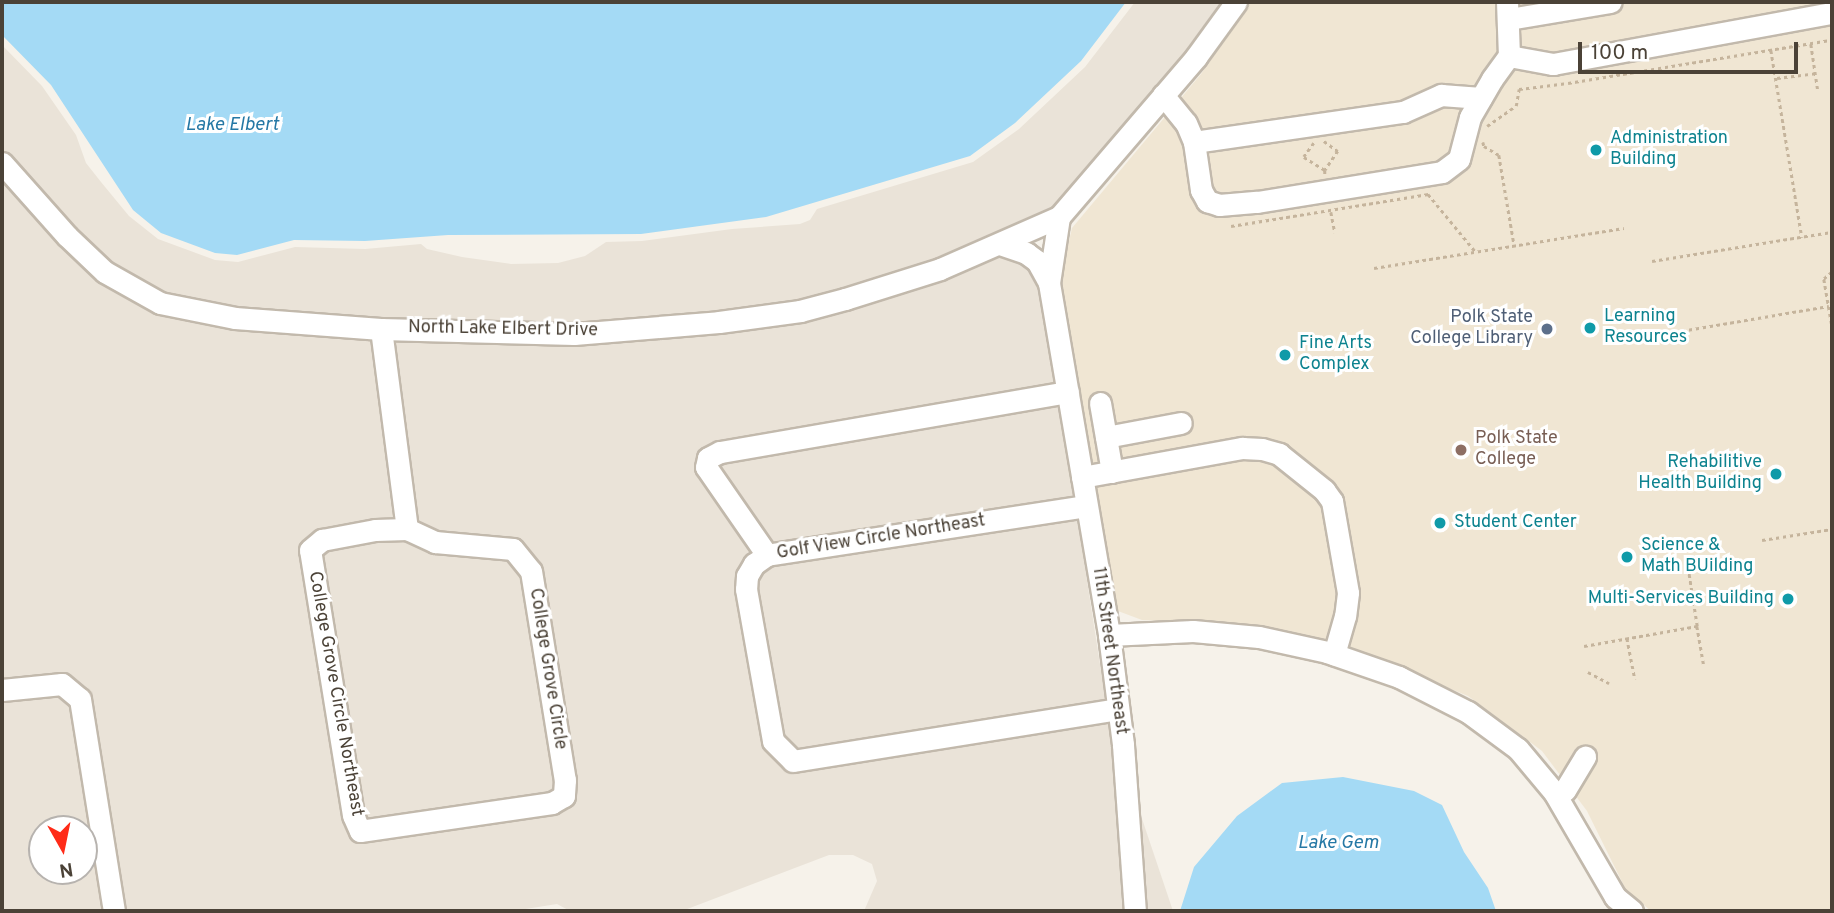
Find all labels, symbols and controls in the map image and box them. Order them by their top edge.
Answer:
scale bar [1582,28,1802,72]
text: 100 m [1591,40,1648,67]
water label: Lake Elbert [185,115,279,137]
place label: Administration Building [1610,129,1728,172]
marker: Administration Building [1588,142,1604,158]
place label: Learning Resources [1604,307,1687,350]
place label: Polk State College Library [1410,308,1533,350]
street label: North Lake Elbert Drive [408,318,598,342]
marker: Learning Resources [1582,320,1598,336]
marker: Polk State College Library [1539,321,1555,337]
place label: Fine Arts Complex [1299,334,1373,376]
marker: Fine Arts Complex [1277,347,1293,363]
place label: Polk State College [1475,429,1558,472]
marker: Polk State College [1453,442,1469,458]
place label: Rehabilitive Health Building [1638,453,1762,496]
marker: Rehabilitive Health Building [1768,466,1784,482]
street label: Golf View Circle Northeast [775,511,987,565]
place label: Student Center [1454,512,1577,534]
marker: Student Center [1432,515,1448,531]
place label: Science & Math BUilding [1641,536,1753,578]
marker: Science & Math BUilding [1619,549,1635,565]
street label: 11th Street Northeast [1087,566,1131,736]
street label: College Grove Circle Northeast [303,570,367,818]
street label: College Grove Circle [524,587,570,751]
place label: Multi-Services Building [1588,588,1774,610]
marker: Multi-Services Building [1780,591,1796,607]
north arrow [28,815,98,885]
water label: Lake Gem [1298,833,1378,855]
text: N [57,856,75,882]

